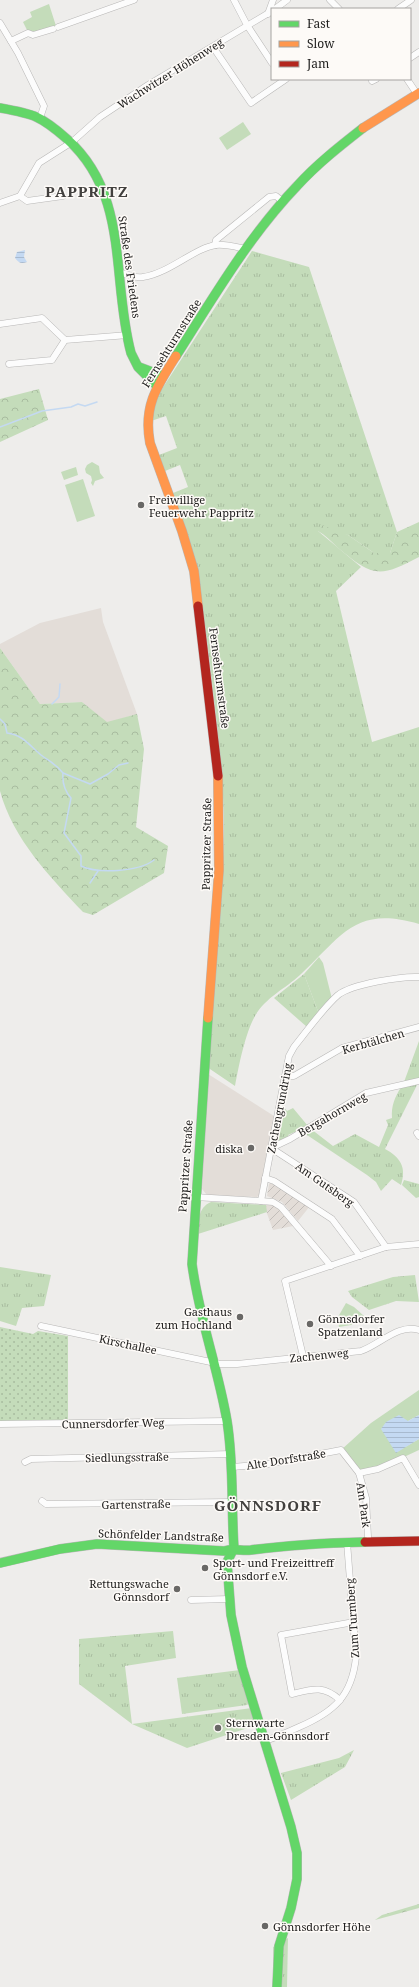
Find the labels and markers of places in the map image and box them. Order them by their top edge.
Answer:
place label: Freiwillige Feuerwehr Pappritz [149,492,254,520]
marker: Freiwillige Feuerwehr Pappritz [136,500,146,510]
place label: diska [215,1141,243,1156]
marker: diska [246,1143,256,1153]
place label: Gasthaus zum Hochland [155,1304,232,1332]
place label: Gönnsdorfer Spatzenland [318,1311,386,1339]
marker: Gasthaus zum Hochland [235,1312,245,1322]
marker: Gönnsdorfer Spatzenland [305,1319,315,1329]
place label: Sport- und Freizeittreff Gönnsdorf e.V. [213,1555,335,1583]
marker: Sport- und Freizeittreff Gönnsdorf e.V. [200,1563,210,1573]
place label: Rettungswache Gönnsdorf [89,1576,170,1604]
marker: Rettungswache Gönnsdorf [172,1584,182,1594]
place label: Sternwarte Dresden-Gönnsdorf [226,1715,330,1743]
marker: Sternwarte Dresden-Gönnsdorf [213,1723,223,1733]
place label: Gönnsdorfer Höhe [273,1919,371,1934]
marker: Gönnsdorfer Höhe [260,1921,270,1931]

